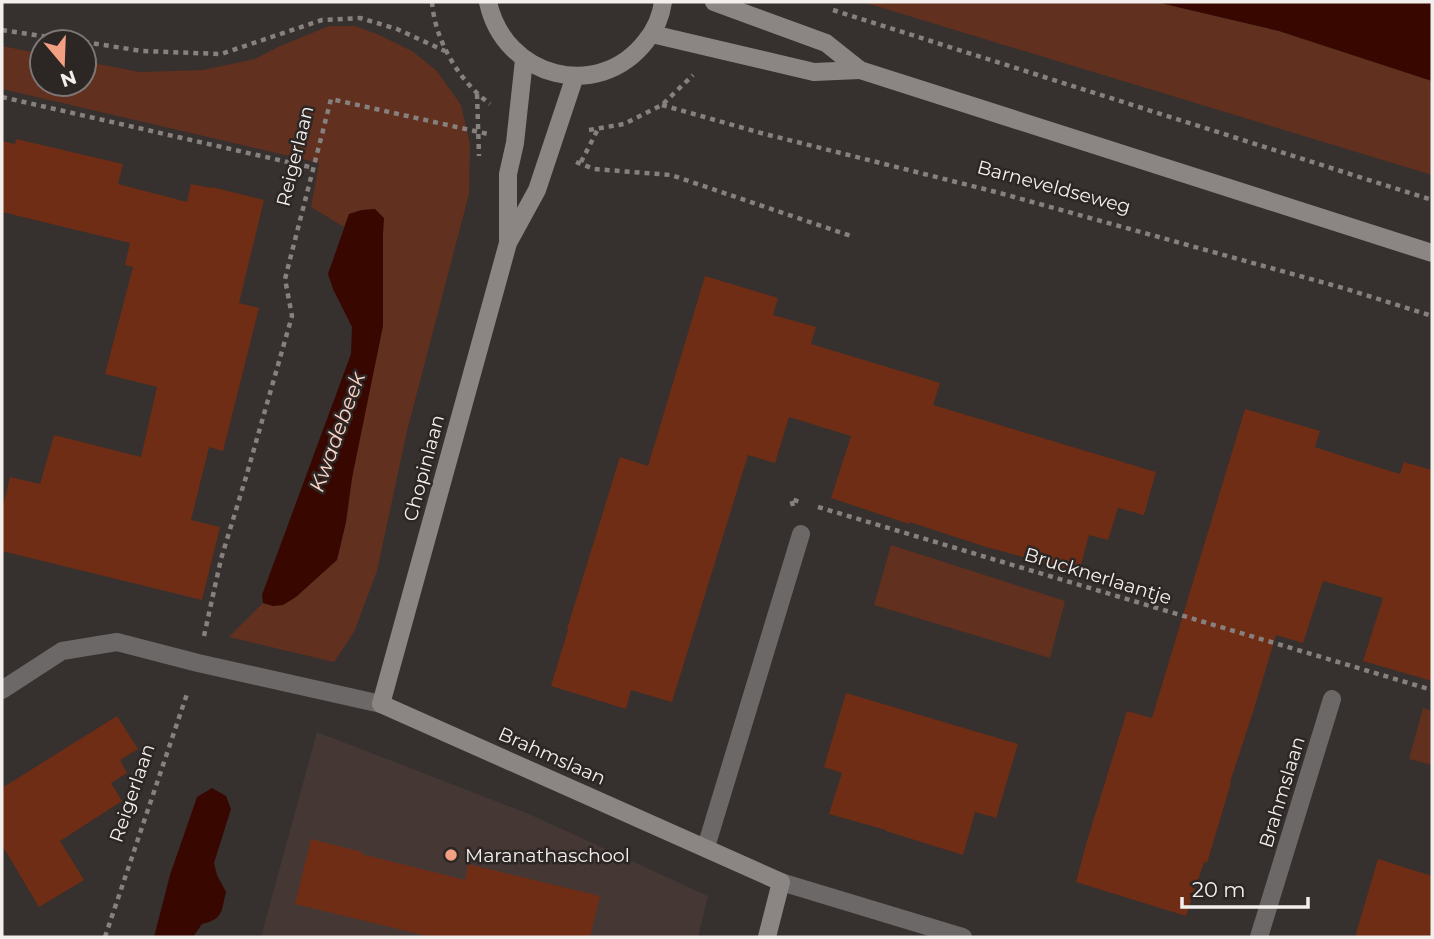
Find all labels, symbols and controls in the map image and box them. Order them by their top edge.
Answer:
north arrow [28,28,98,98]
text: N [57,65,79,92]
street label: Reigerlaan [271,103,319,209]
street label: Barneveldseweg [975,155,1133,219]
water label: Kwadebeek [304,367,371,495]
street label: Chopinlaan [399,412,449,524]
street label: Brucknerlaantje [1021,543,1175,609]
street label: Brahmslaan [495,722,609,790]
street label: Brahmslaan [1254,734,1310,850]
street label: Reigerlaan [104,741,160,845]
place label: Maranathaschool [465,844,630,867]
marker: Maranathaschool [443,847,459,863]
scale bar [1182,866,1308,910]
text: 20 m [1192,877,1246,902]

